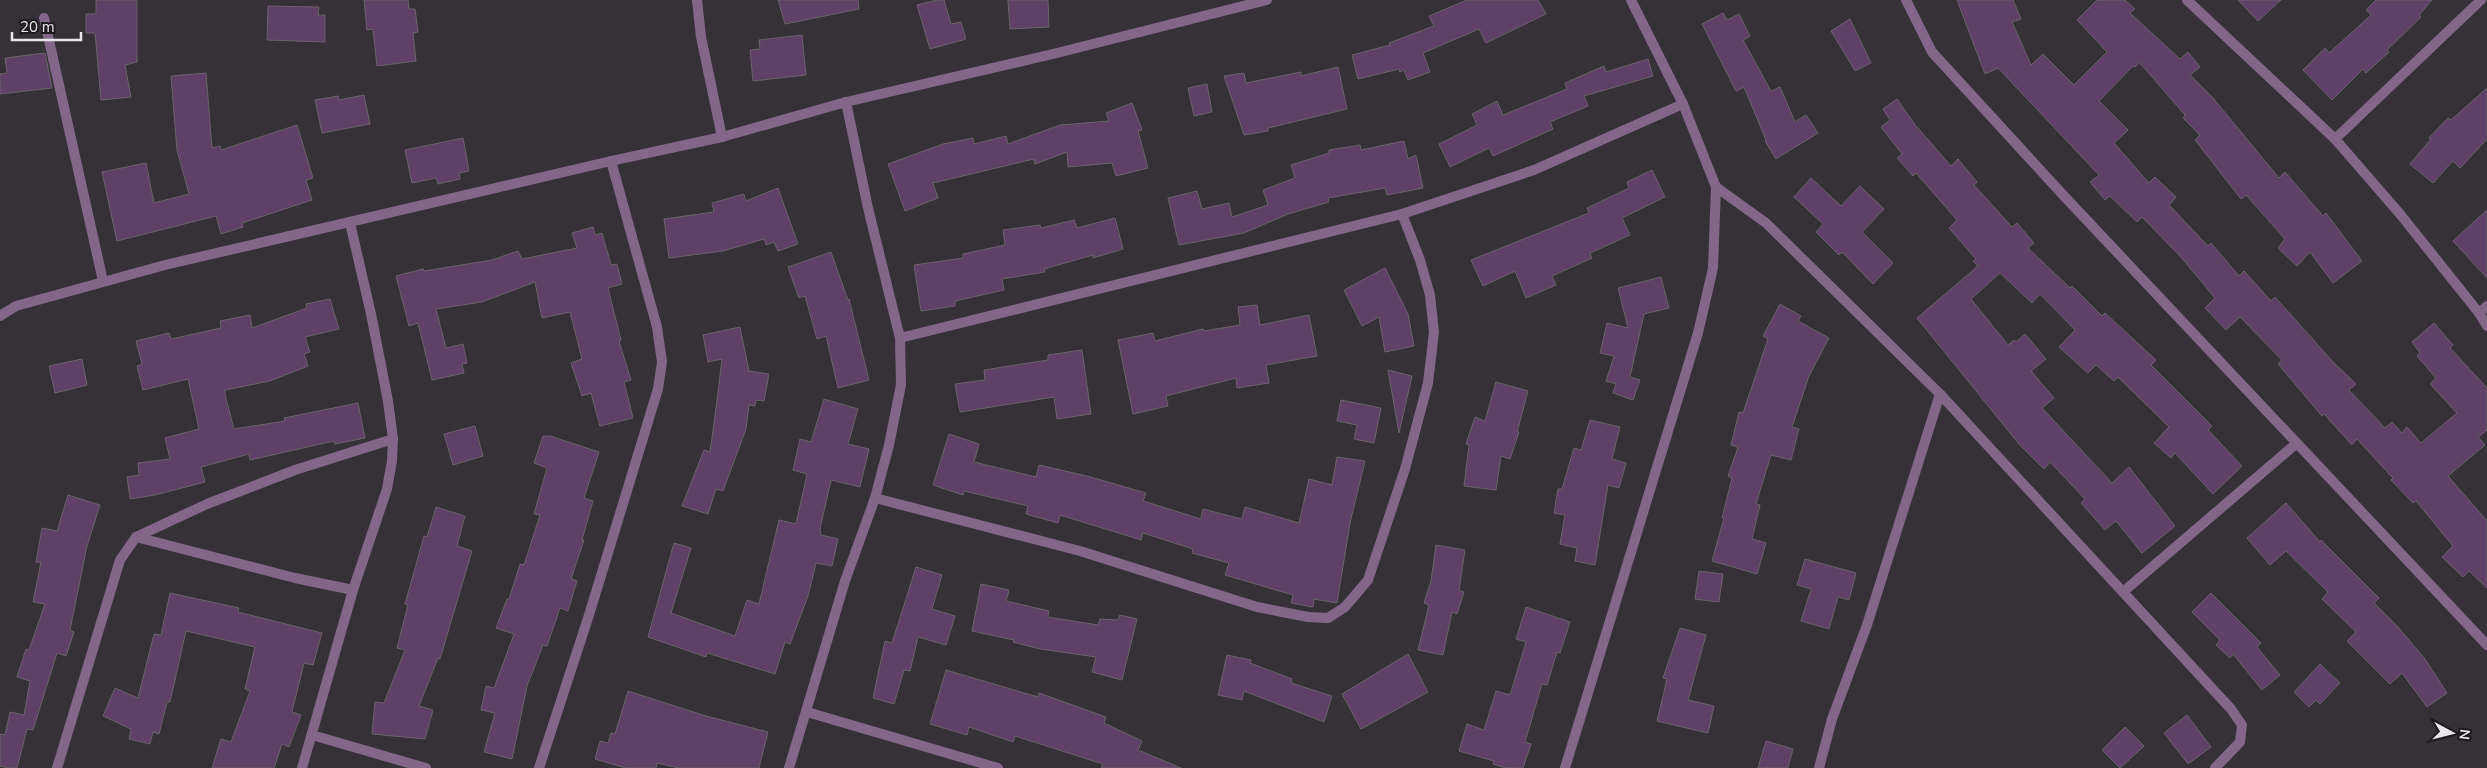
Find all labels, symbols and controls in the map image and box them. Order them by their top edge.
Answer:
scale bar [12,10,81,42]
text: 20 m [20,17,55,37]
north arrow [2427,708,2477,758]
text: N [2454,728,2474,741]

